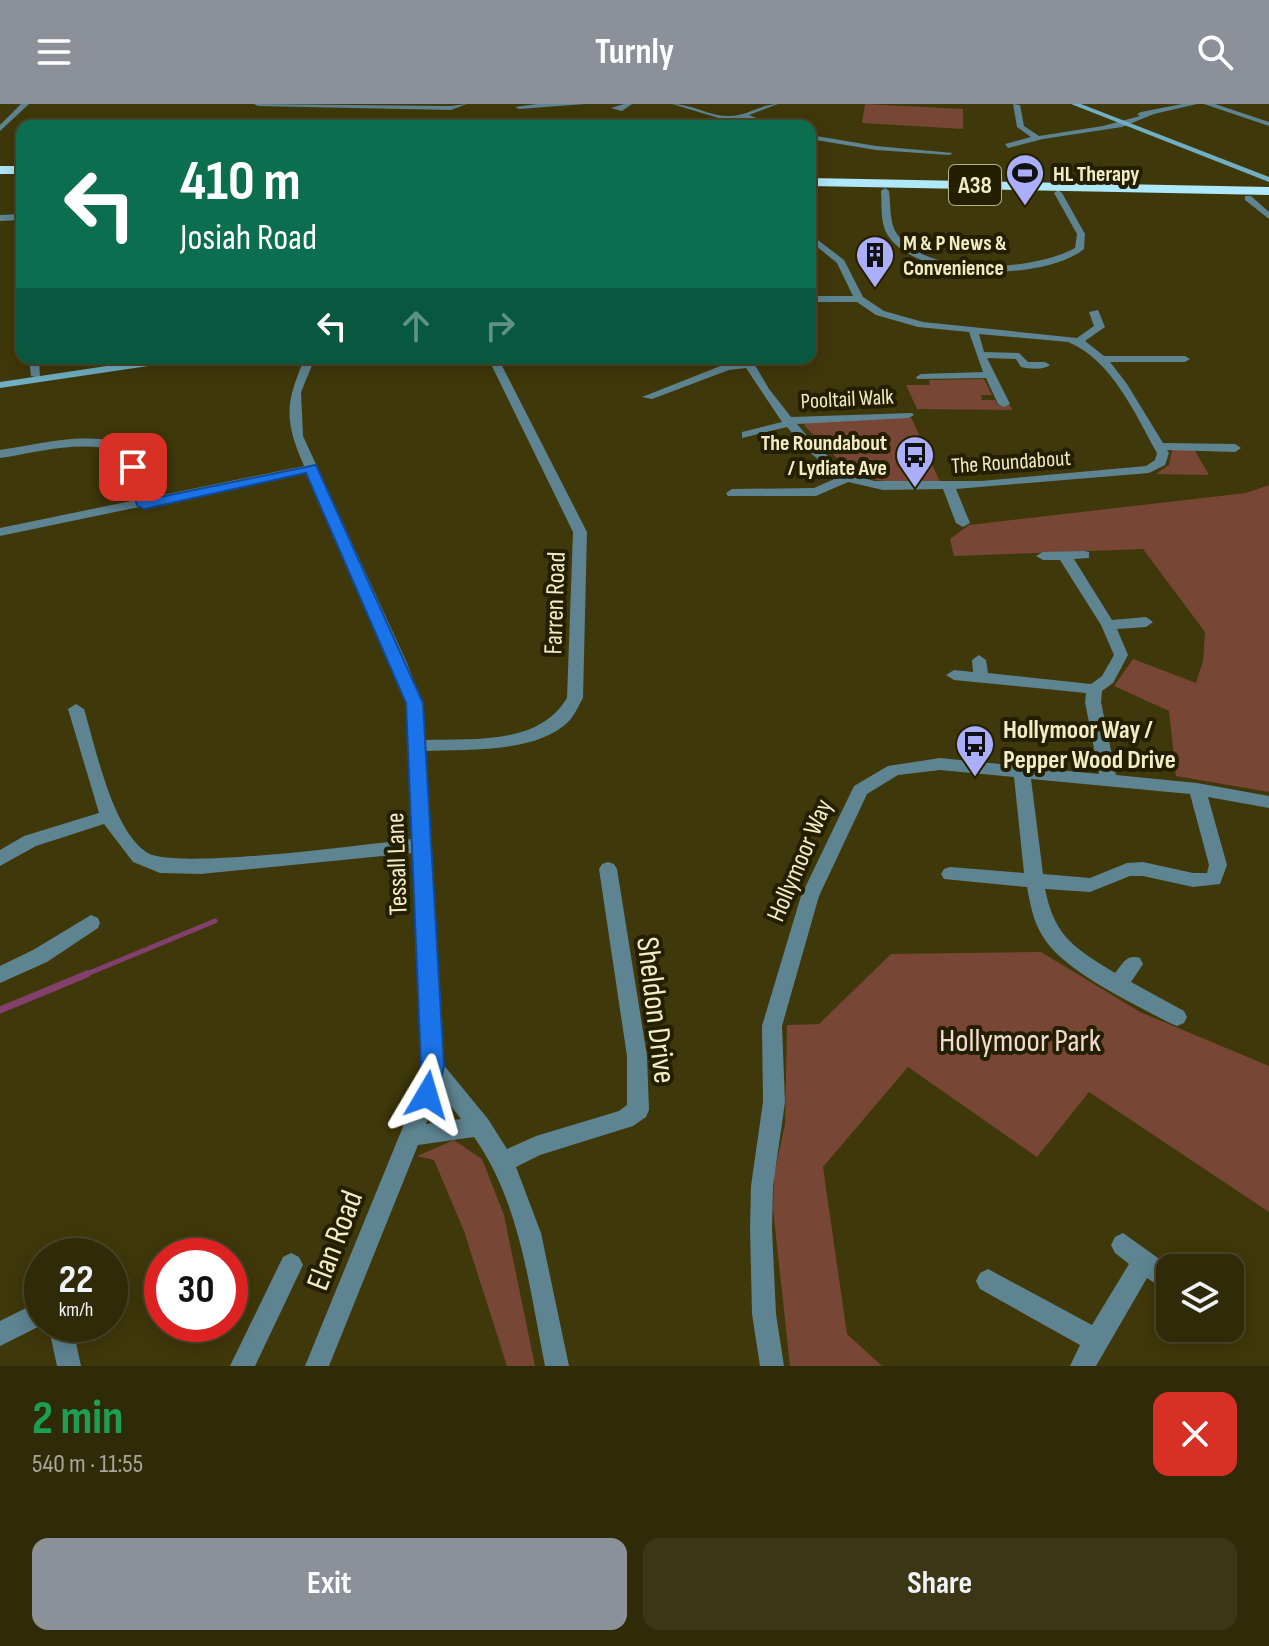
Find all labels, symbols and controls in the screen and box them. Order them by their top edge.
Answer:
icon: menu [32,30,76,74]
icon: search [1193,30,1237,74]
text: Turnly [595,31,674,74]
text: 410 m [180,149,301,216]
icon: left [48,152,152,256]
sports icon: HL Therapy [1004,152,1046,207]
place label: HL Therapy [1053,161,1139,188]
road number: A38 [949,165,1001,205]
text: Josiah Road [180,217,317,260]
place label: M & P News & Convenience [903,230,1007,282]
building icon: M & P News & Convenience [854,234,896,289]
icon: left [310,304,354,348]
icon: ahead [394,304,438,348]
icon: right [478,304,522,348]
street label: Pooltail Walk [800,384,895,415]
place label: The Roundabout / Lydiate Ave [761,430,887,482]
pin [99,433,167,501]
bus stop icon: The Roundabout / Lydiate Ave [894,434,936,489]
icon: arrive [111,445,155,489]
street label: The Roundabout [950,445,1072,480]
street label: Farren Road [538,551,573,655]
place label: Hollymoor Way / Pepper Wood Drive [1003,715,1176,776]
bus stop icon: Hollymoor Way / Pepper Wood Drive [954,723,996,778]
street label: Hollymoor Way [761,795,840,926]
street label: Tessall Lane [380,812,415,916]
street label: Sheldon Drive [627,935,684,1086]
park label: Hollymoor Park [939,1022,1101,1061]
position arrow [385,1053,469,1137]
street label: Elan Road [299,1185,372,1296]
speed limit sign: 30 [144,1238,248,1342]
map controls [1156,1254,1244,1342]
button: layers [1156,1254,1244,1342]
text: 22 [58,1256,94,1304]
text: km/h [59,1298,93,1322]
text: 2 min [32,1390,123,1447]
button: close [1153,1392,1237,1476]
text: 540 m · 11:55 [32,1449,143,1480]
button: Exit [32,1538,627,1630]
button: Share [643,1538,1237,1630]

